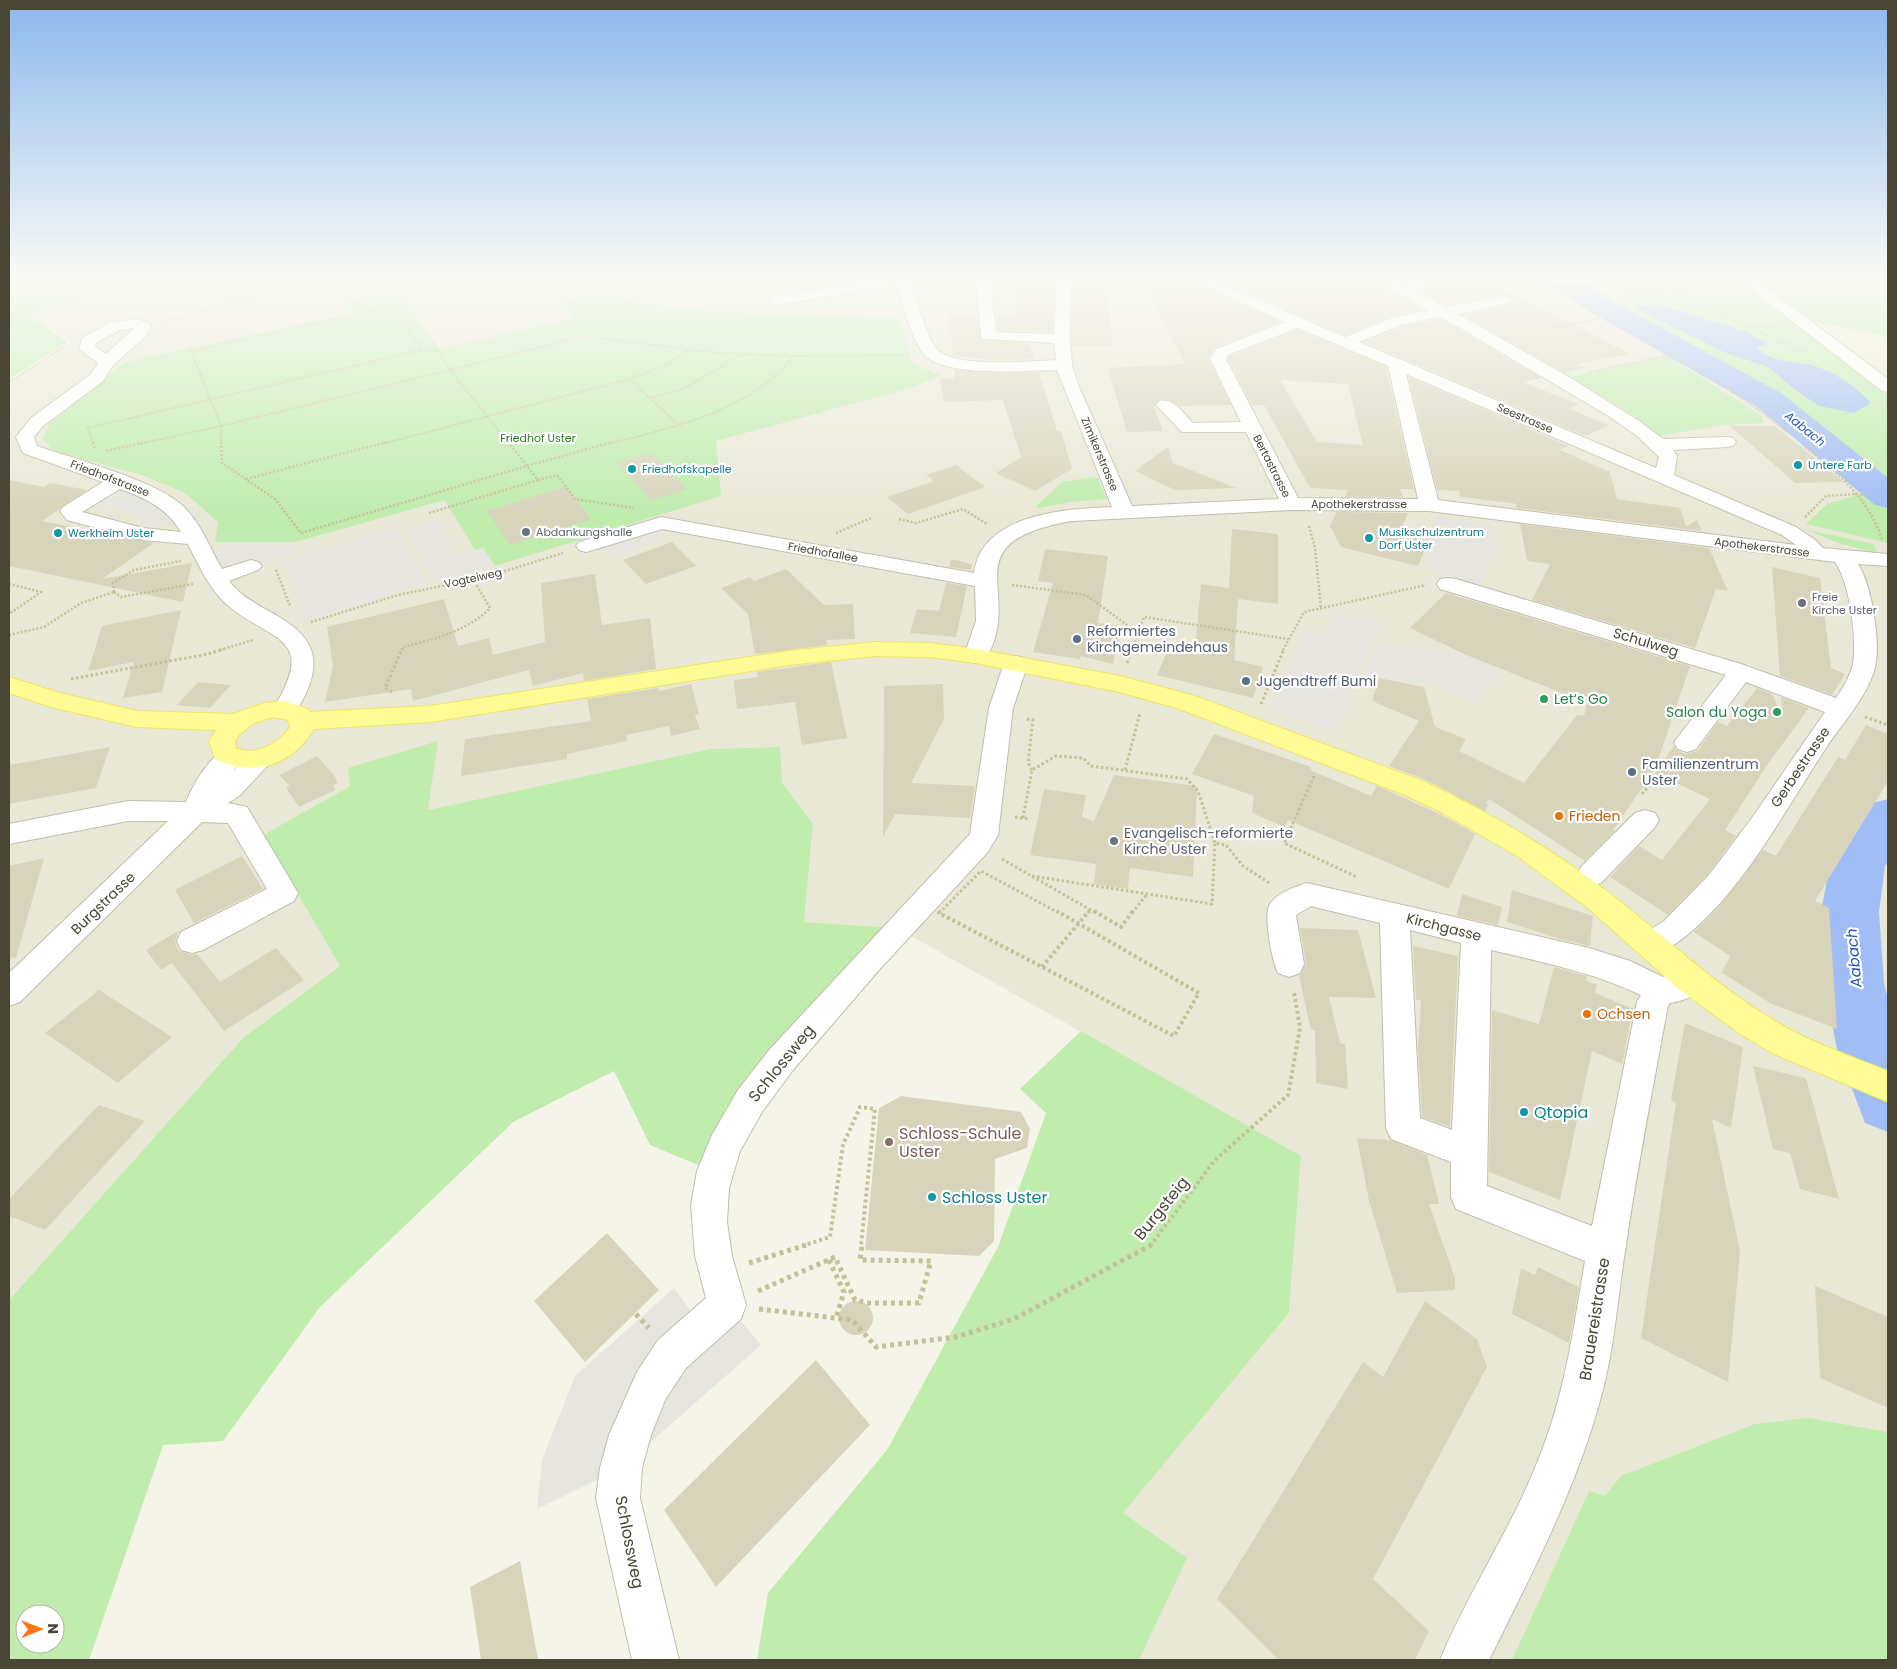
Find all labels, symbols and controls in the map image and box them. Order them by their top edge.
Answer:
street label: Seestrasse [1494,399,1556,437]
water label: Aabach [1781,406,1829,450]
street label: Zimikerstrasse [1077,415,1123,494]
park label: Friedhof Uster [500,430,576,446]
street label: Bertastrasse [1249,432,1295,500]
street label: Friedhofstrasse [68,455,152,501]
place label: Untere Farb [1808,457,1872,473]
marker: Untere Farb [1792,459,1804,471]
place label: Friedhofskapelle [642,461,732,477]
marker: Friedhofskapelle [626,463,638,475]
street label: Apothekerstrasse [1311,496,1407,512]
place label: Abdankungshalle [536,524,633,540]
place label: Musikschulzentrum Dorf Uster [1379,524,1484,553]
place label: Werkheim Uster [68,525,154,541]
marker: Abdankungshalle [520,526,532,538]
marker: Werkheim Uster [52,527,64,539]
marker: Musikschulzentrum Dorf Uster [1363,532,1375,544]
street label: Apothekerstrasse [1713,533,1811,561]
street label: Friedhofallee [787,538,859,566]
street label: Vogteiweg [443,564,503,592]
place label: Freie Kirche Uster [1812,589,1877,618]
marker: Freie Kirche Uster [1796,597,1808,609]
place label: Reformiertes Kirchgemeindehaus [1087,621,1228,657]
street label: Schulweg [1611,623,1681,661]
marker: Reformiertes Kirchgemeindehaus [1071,633,1083,645]
place label: Jugendtreff Bumi [1256,671,1376,691]
marker: Jugendtreff Bumi [1240,675,1252,687]
place label: Let‘s Go [1554,689,1608,709]
marker: Let‘s Go [1538,693,1550,705]
place label: Salon du Yoga [1666,702,1767,722]
marker: Salon du Yoga [1771,706,1783,718]
street label: Gerbestrasse [1766,722,1835,811]
place label: Familienzentrum Uster [1642,754,1759,790]
marker: Familienzentrum Uster [1626,766,1638,778]
place label: Frieden [1569,806,1621,826]
marker: Frieden [1553,810,1565,822]
place label: Evangelisch-reformierte Kirche Uster [1124,823,1294,859]
marker: Evangelisch-reformierte Kirche Uster [1108,835,1120,847]
street label: Burgstrasse [66,867,140,939]
street label: Kirchgasse [1404,908,1484,946]
water label: Aabach [1840,928,1867,989]
place label: Ochsen [1597,1004,1650,1024]
marker: Ochsen [1581,1008,1593,1020]
street label: Schlossweg [743,1020,820,1107]
place label: Qtopia [1534,1101,1588,1124]
marker: Qtopia [1518,1106,1530,1118]
place label: Schloss-Schule Uster [899,1122,1022,1163]
marker: Schloss-Schule Uster [883,1136,895,1148]
street label: Burgsteig [1129,1172,1194,1245]
place label: Schloss Uster [942,1186,1047,1209]
marker: Schloss Uster [926,1191,938,1203]
street label: Brauereistrasse [1573,1256,1616,1382]
street label: Schlossweg [609,1494,650,1590]
north arrow [15,1604,65,1654]
text: N [43,1623,63,1634]

